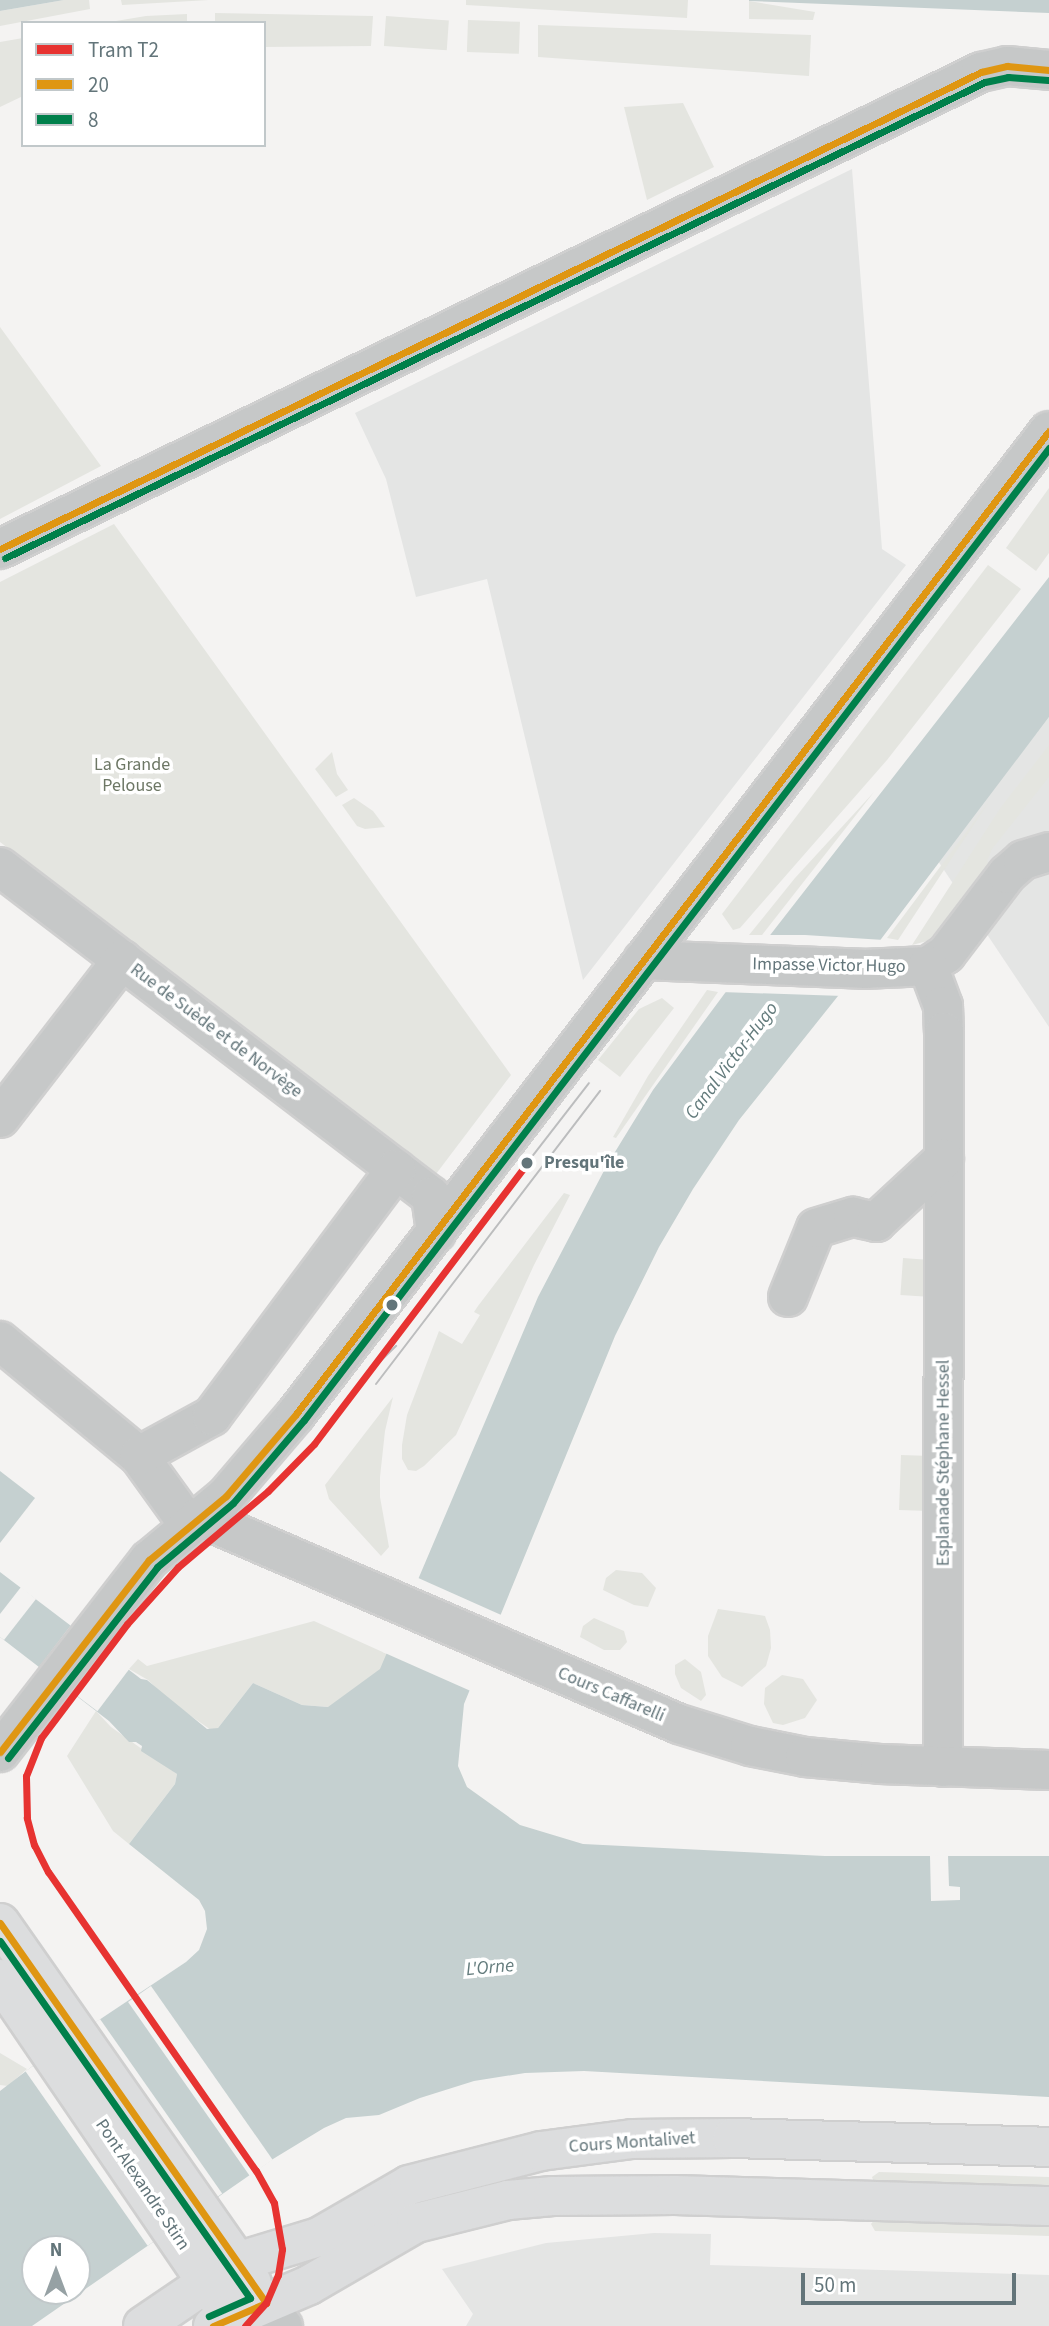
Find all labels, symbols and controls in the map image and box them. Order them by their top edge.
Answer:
legend [21,21,266,147]
text: Tram T2 [88,35,159,65]
text: 20 [88,70,109,100]
text: 8 [88,105,98,135]
park label: La Grande Pelouse [94,755,170,798]
street label: Impasse Victor Hugo [752,954,906,978]
street label: Rue de Suède et de Norvège [126,959,306,1103]
water label: Canal Victor-Hugo [681,998,783,1124]
marker: Presqu'île [516,1152,538,1174]
place label: Presqu'île [544,1152,624,1174]
unlabelled marker [385,1298,399,1312]
street label: Esplanade Stéphane Hessel [933,1360,955,1566]
street label: Cours Caffarelli [554,1663,668,1727]
water label: L'Orne [465,1955,515,1981]
street label: Pont Alexandre Stirn [90,2115,194,2255]
street label: Cours Montalivet [568,2128,696,2158]
north arrow [21,2235,91,2305]
text: N [50,2237,62,2264]
scale bar [804,2260,1019,2304]
text: 50 m [814,2270,856,2300]

